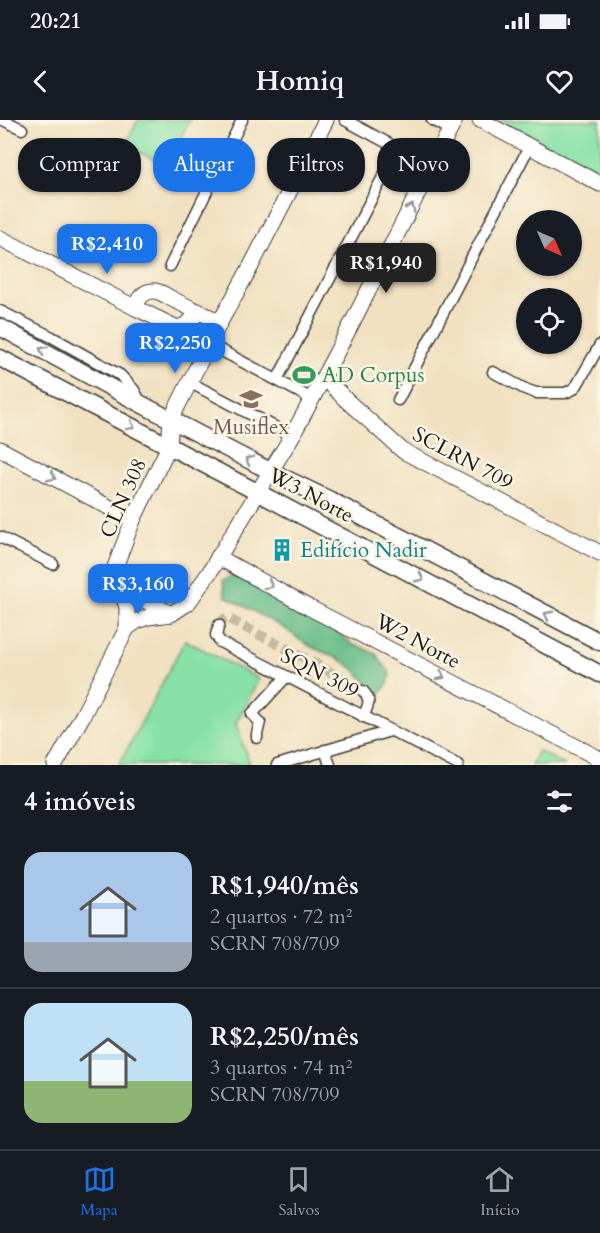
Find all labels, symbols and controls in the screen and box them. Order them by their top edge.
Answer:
text: 20:21 [30,6,81,36]
text: Homiq [256,63,344,100]
icon: back [24,65,57,98]
icon: heart [543,65,576,98]
chip: Comprar [18,138,141,192]
chip: Alugar [153,138,255,192]
chip: Filtros [267,138,365,192]
chip: Novo [377,138,470,192]
one-way arrow [404,204,415,215]
north arrow [516,210,582,276]
map controls [516,210,582,354]
pin: R$2,410 [52,224,162,275]
text: R$2,410 [71,230,143,257]
pin: R$1,940 [331,243,441,294]
text: R$1,940 [350,249,422,276]
button: locate [516,288,582,354]
pin: R$2,250 [120,323,230,374]
text: R$2,250 [139,329,211,356]
one-way arrow [39,346,49,357]
place label: AD Corpus [322,361,424,390]
sports icon: AD Corpus [291,362,317,388]
school or university icon: Musiflex [238,386,264,412]
place label: Musiflex [213,413,290,442]
one-way arrow [125,419,135,430]
street label: SCLRN 709 [408,420,518,497]
street label: CLN 308 [93,454,154,543]
one-way arrow [245,456,256,467]
street label: W3 Norte [262,460,358,530]
one-way arrow [45,469,56,481]
place label: Edifício Nadir [300,536,427,565]
building icon: Edifício Nadir [269,537,295,563]
pin: R$3,160 [83,564,193,615]
text: R$3,160 [102,570,174,597]
one-way arrow [414,571,424,582]
one-way arrow [263,578,273,589]
street label: W2 Norte [369,606,465,676]
one-way arrow [544,611,555,622]
street label: SQN 309 [276,641,364,706]
one-way arrow [435,669,446,681]
text: 4 imóveis [24,784,136,819]
icon: filters [543,785,576,818]
text: R$1,940/mês [210,868,359,903]
icon: home [72,876,144,948]
text: 2 quartos · 72 m² [210,903,352,930]
text: SCRN 708/709 [210,930,340,957]
text: R$2,250/mês [210,1019,359,1054]
icon: home [72,1027,144,1099]
text: 3 quartos · 74 m² [210,1054,352,1081]
text: SCRN 708/709 [210,1081,340,1108]
tab: Mapa [80,1163,118,1221]
tab: Salvos [278,1163,320,1221]
tab: Início [480,1163,520,1221]

